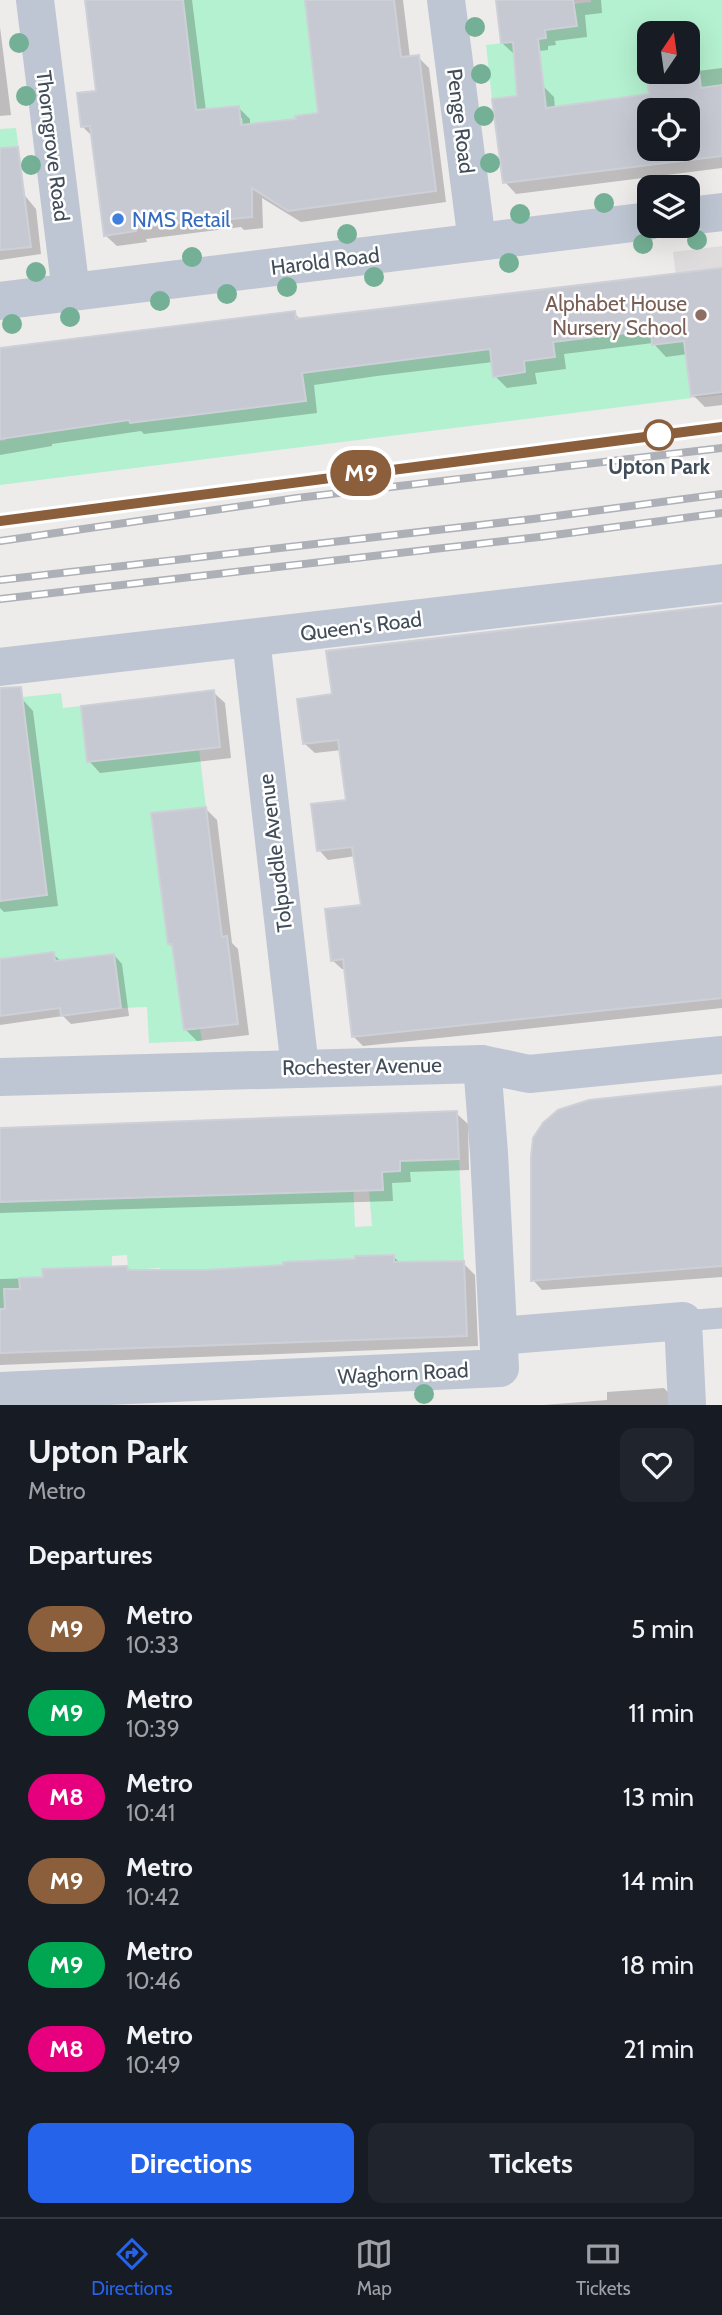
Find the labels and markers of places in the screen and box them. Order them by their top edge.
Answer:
place label: NMS Retail [132,207,230,232]
marker: NMS Retail [110,211,126,227]
place label: Alphabet House Nursery School [545,291,687,340]
marker: Alphabet House Nursery School [693,307,709,323]
marker: Upton Park [644,420,674,450]
place label: Upton Park [608,454,711,479]

